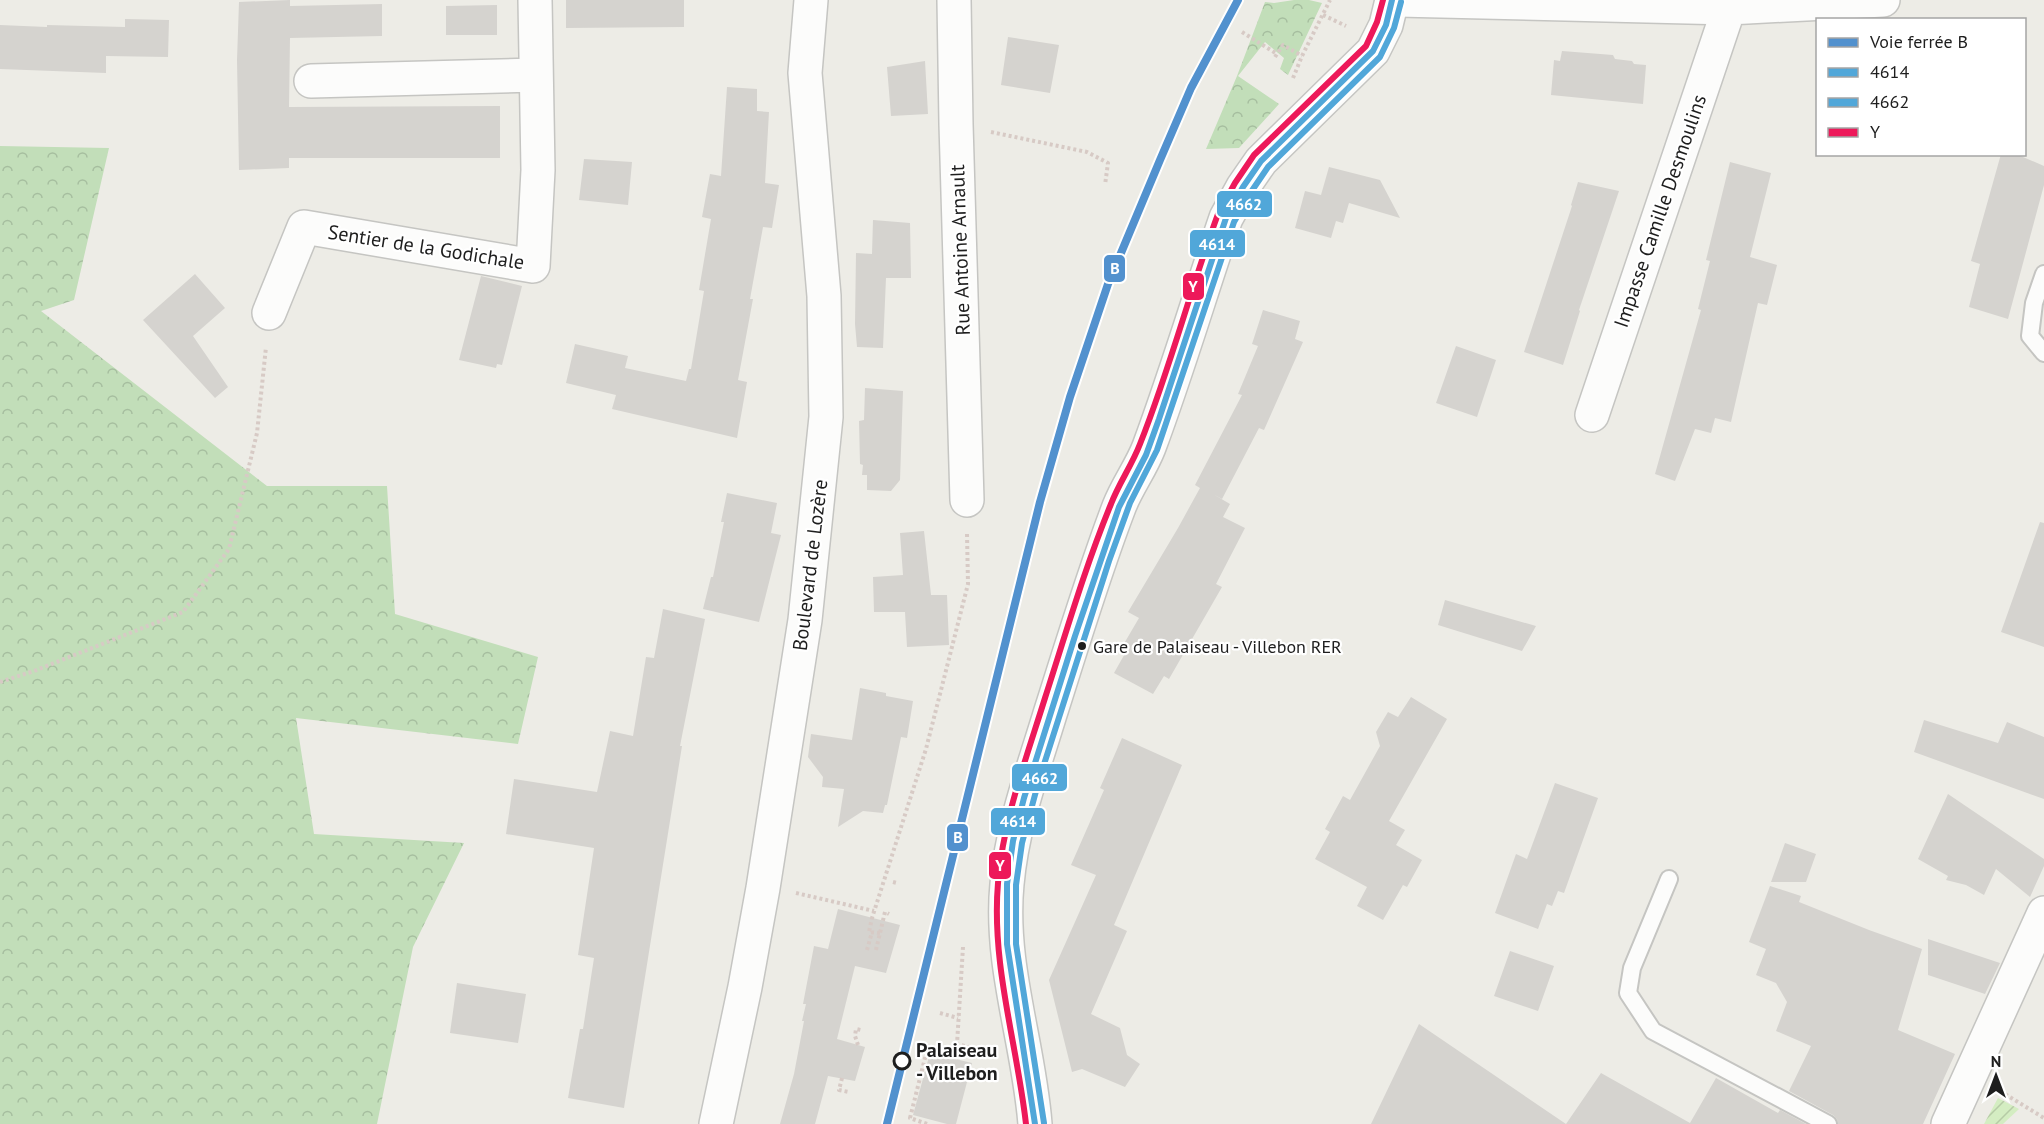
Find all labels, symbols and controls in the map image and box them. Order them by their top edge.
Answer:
legend [1816,18,2026,156]
text: Voie ferrée B [1869,30,1968,53]
text: 4614 [1870,60,1909,83]
text: 4662 [1870,90,1909,113]
street label: Impasse Camille Desmoulins [1608,91,1712,331]
text: Y [1870,120,1880,143]
street label: Rue Antoine Arnault [944,164,976,336]
line badge: 4662 [1216,190,1273,218]
text: 4662 [1226,194,1262,214]
street label: Sentier de la Godichale [326,219,526,275]
line badge: 4614 [1189,229,1246,258]
text: 4614 [1199,234,1235,254]
line badge: B [1103,254,1126,283]
text: B [1110,258,1120,278]
line badge: Y [1182,272,1205,301]
text: Y [1187,276,1198,296]
street label: Boulevard de Lozère [787,478,833,652]
place label: Gare de Palaiseau - Villebon RER [1093,635,1342,658]
marker: Gare de Palaiseau - Villebon RER [1076,640,1088,652]
line badge: 4662 [1011,763,1068,792]
text: 4662 [1022,768,1058,788]
line badge: 4614 [990,807,1046,836]
text: 4614 [1000,811,1036,831]
line badge: B [946,823,969,852]
text: B [953,827,963,847]
line badge: Y [988,851,1012,880]
text: Y [994,855,1005,875]
place label: Palaiseau - Villebon [916,1037,998,1086]
north arrow [1966,1046,2026,1106]
text: N [1991,1051,2001,1071]
marker: Palaiseau - Villebon [893,1052,911,1070]

